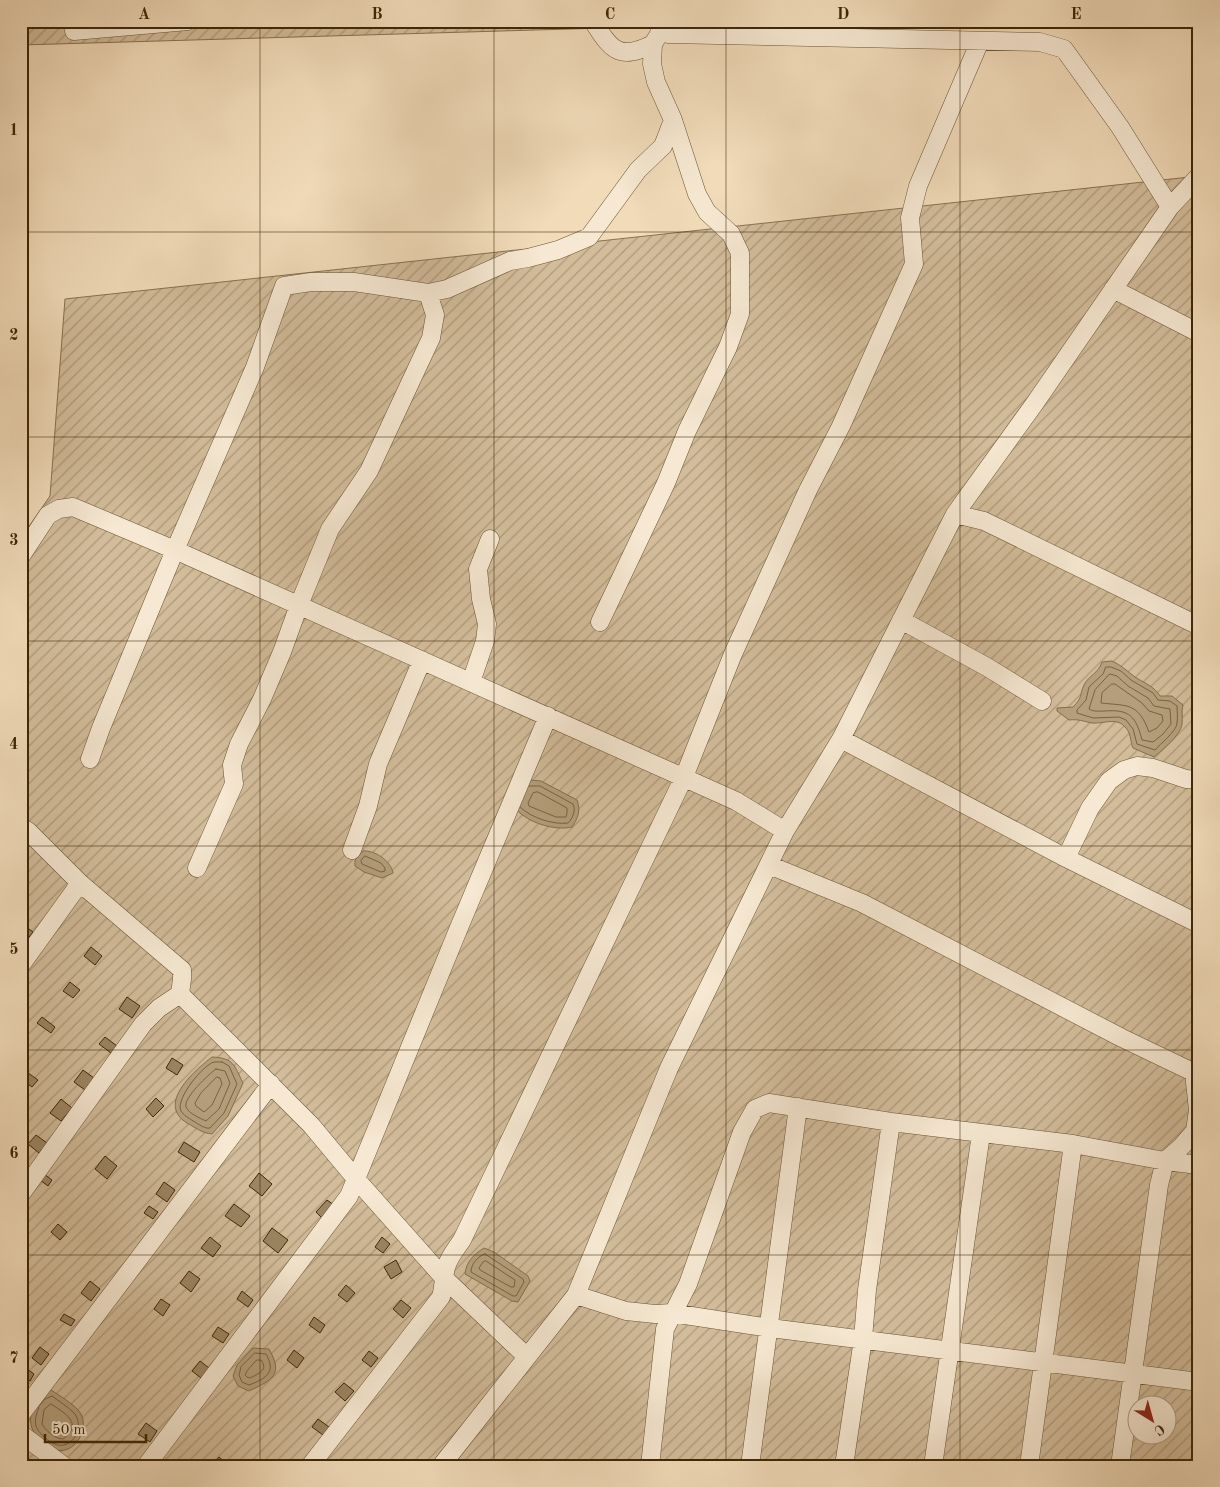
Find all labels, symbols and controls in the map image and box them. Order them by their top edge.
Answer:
text: A [138,7,150,23]
text: B [371,7,383,23]
text: C [605,7,615,23]
text: D [837,7,849,23]
text: E [1070,7,1082,23]
text: 1 [9,123,19,139]
text: 2 [9,328,19,344]
text: 3 [9,533,19,549]
text: 4 [9,737,19,753]
text: 5 [9,942,19,958]
text: 6 [9,1146,19,1162]
text: 7 [9,1351,19,1367]
north arrow [1128,1394,1178,1444]
scale bar [45,1412,146,1444]
text: С [1151,1421,1167,1438]
text: 50 m [52,1423,86,1438]

